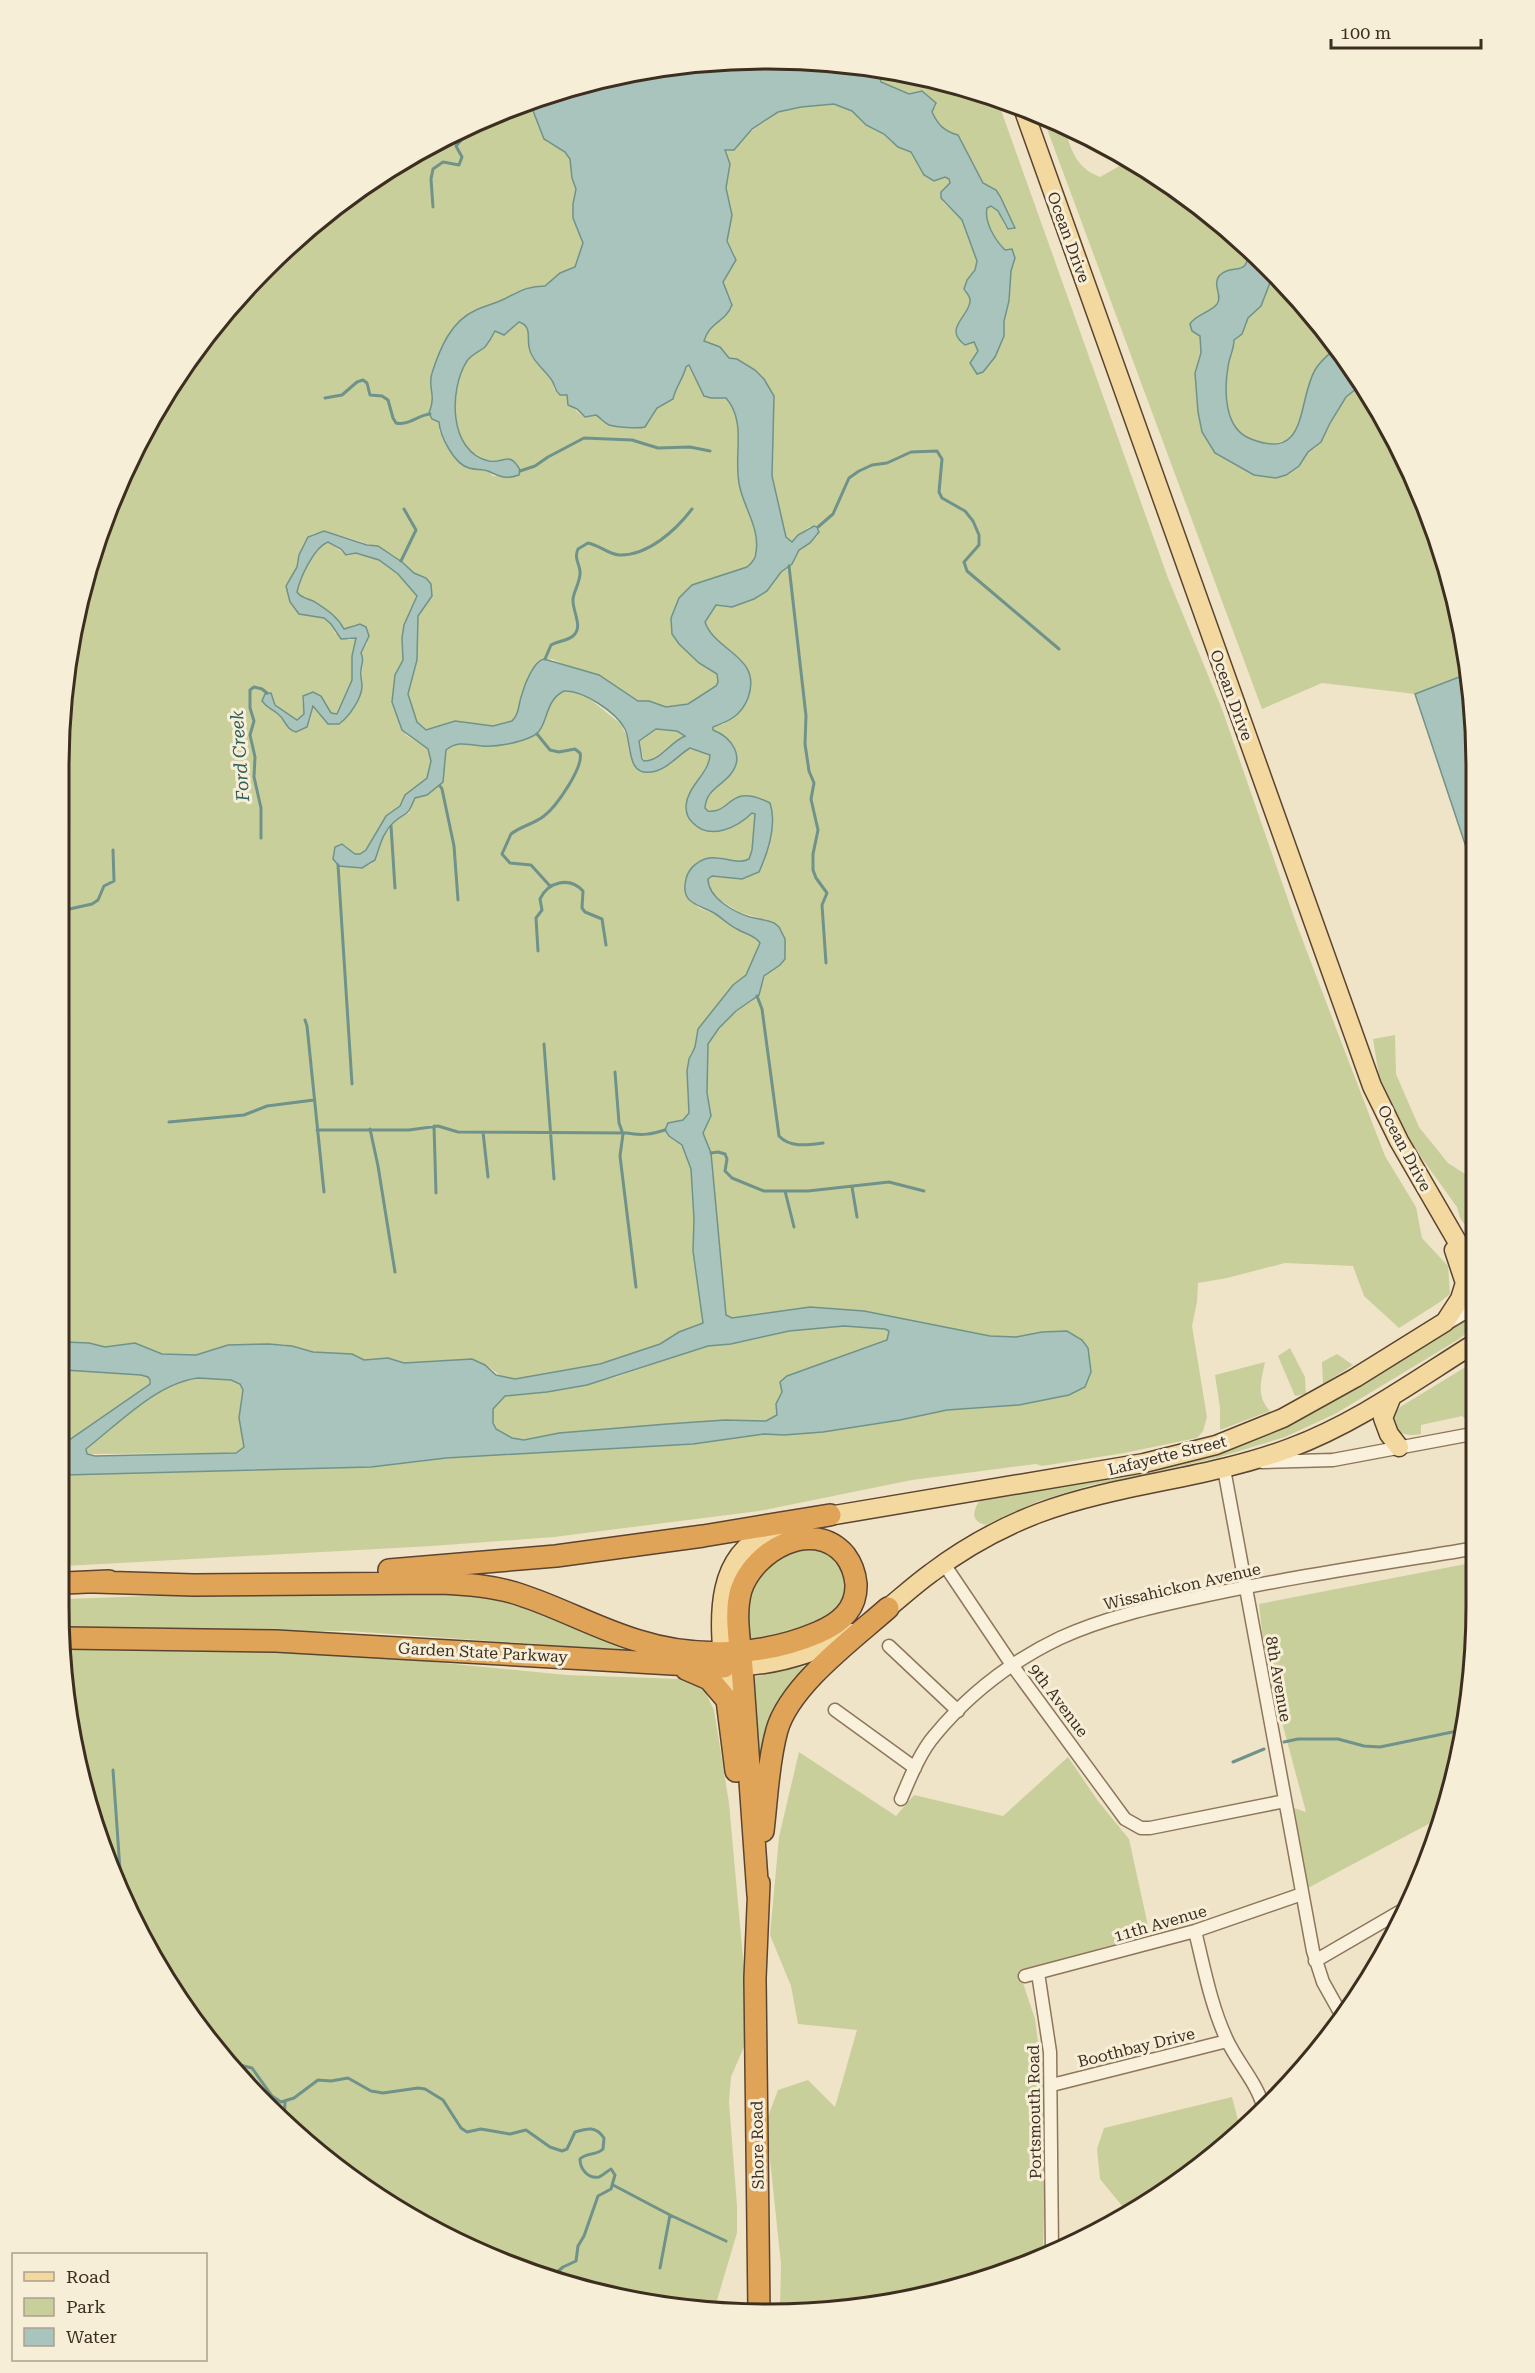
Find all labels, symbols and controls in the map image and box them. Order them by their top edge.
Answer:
scale bar [1331,12,1481,50]
text: 100 m [1340,22,1391,43]
street label: Ocean Drive [1043,189,1094,285]
street label: Ocean Drive [1206,647,1257,743]
water label: Ford Creek [226,710,253,803]
street label: Ocean Drive [1374,1102,1435,1195]
street label: Lafayette Street [1106,1432,1228,1479]
street label: Wissahickon Avenue [1102,1559,1263,1614]
street label: 8th Avenue [1262,1635,1295,1724]
street label: Garden State Parkway [398,1639,569,1666]
street label: 9th Avenue [1025,1660,1092,1741]
street label: 11th Avenue [1112,1901,1209,1946]
street label: Boothbay Drive [1075,2024,1197,2071]
street label: Portsmouth Road [1024,2045,1045,2179]
street label: Shore Road [747,2100,768,2190]
legend [12,2253,207,2361]
text: Road [66,2266,111,2287]
text: Park [66,2296,106,2317]
text: Water [66,2326,117,2347]

